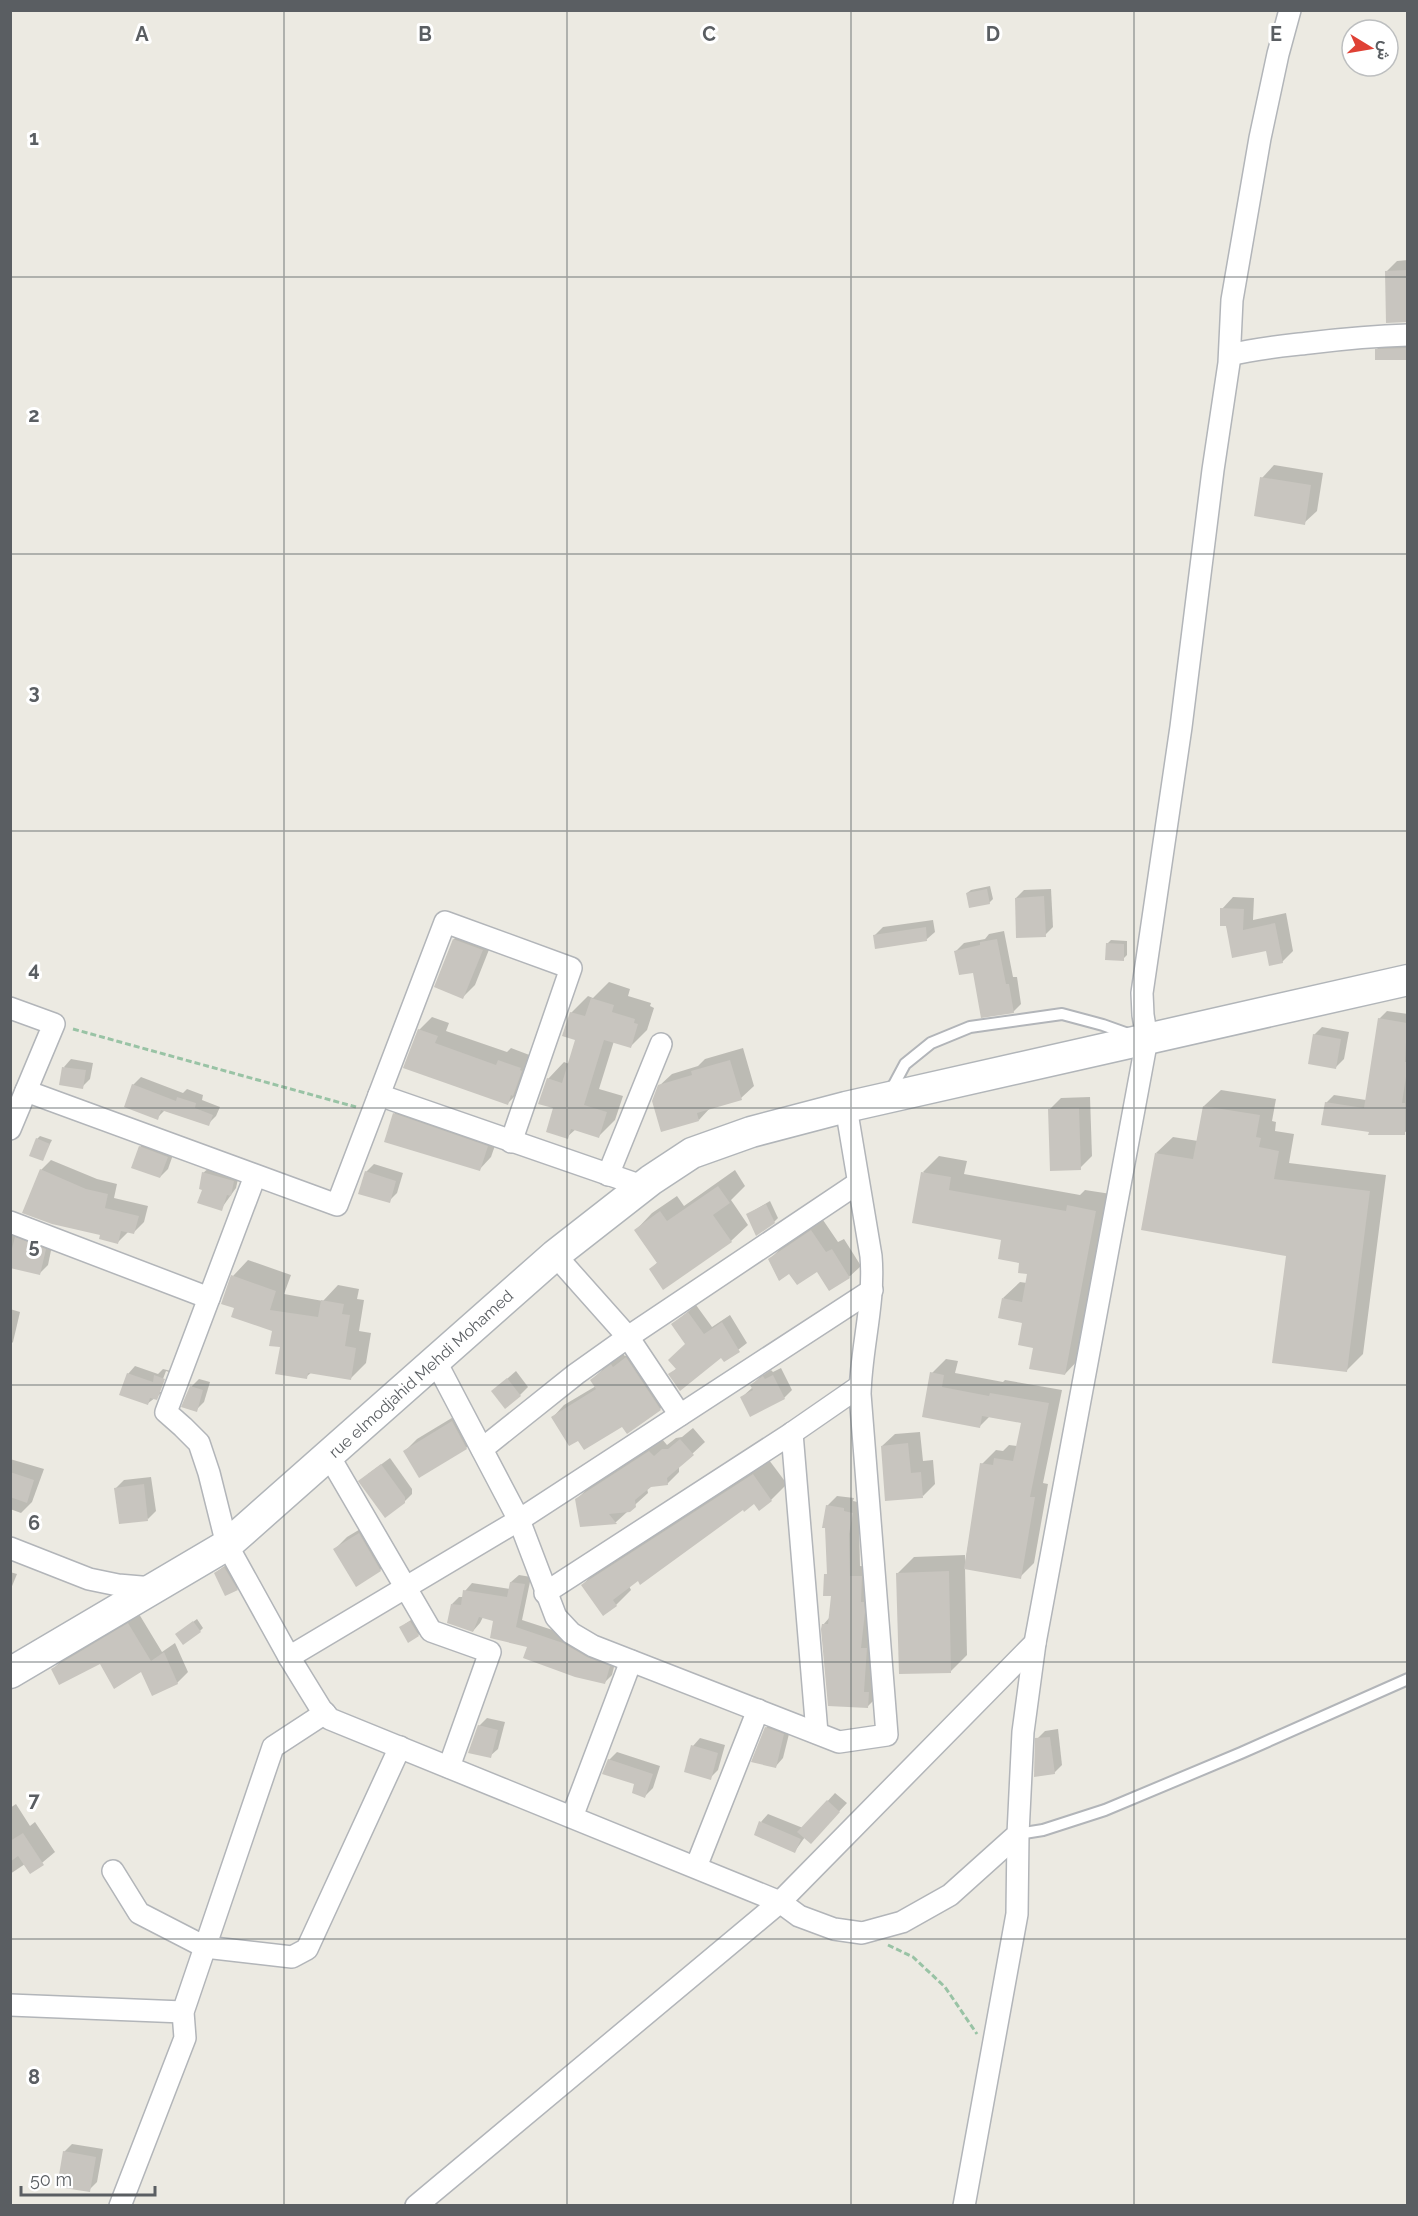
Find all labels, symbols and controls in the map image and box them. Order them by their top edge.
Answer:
north arrow [1340,18,1400,78]
text: A [135,22,149,46]
text: B [418,22,432,46]
text: C [702,22,716,46]
text: D [986,22,1000,46]
text: E [1270,22,1282,46]
text: ش [1373,40,1395,62]
text: 1 [29,126,39,150]
text: 2 [28,403,40,427]
text: 3 [28,680,40,704]
text: 4 [28,957,40,981]
text: 5 [28,1234,40,1258]
street label: rue elmodjahid Mehdi Mohamed [325,1286,517,1462]
text: 6 [28,1511,40,1535]
text: 7 [28,1788,40,1812]
text: 8 [28,2065,40,2089]
scale bar [21,2159,154,2197]
text: 50 m [30,2169,72,2190]

